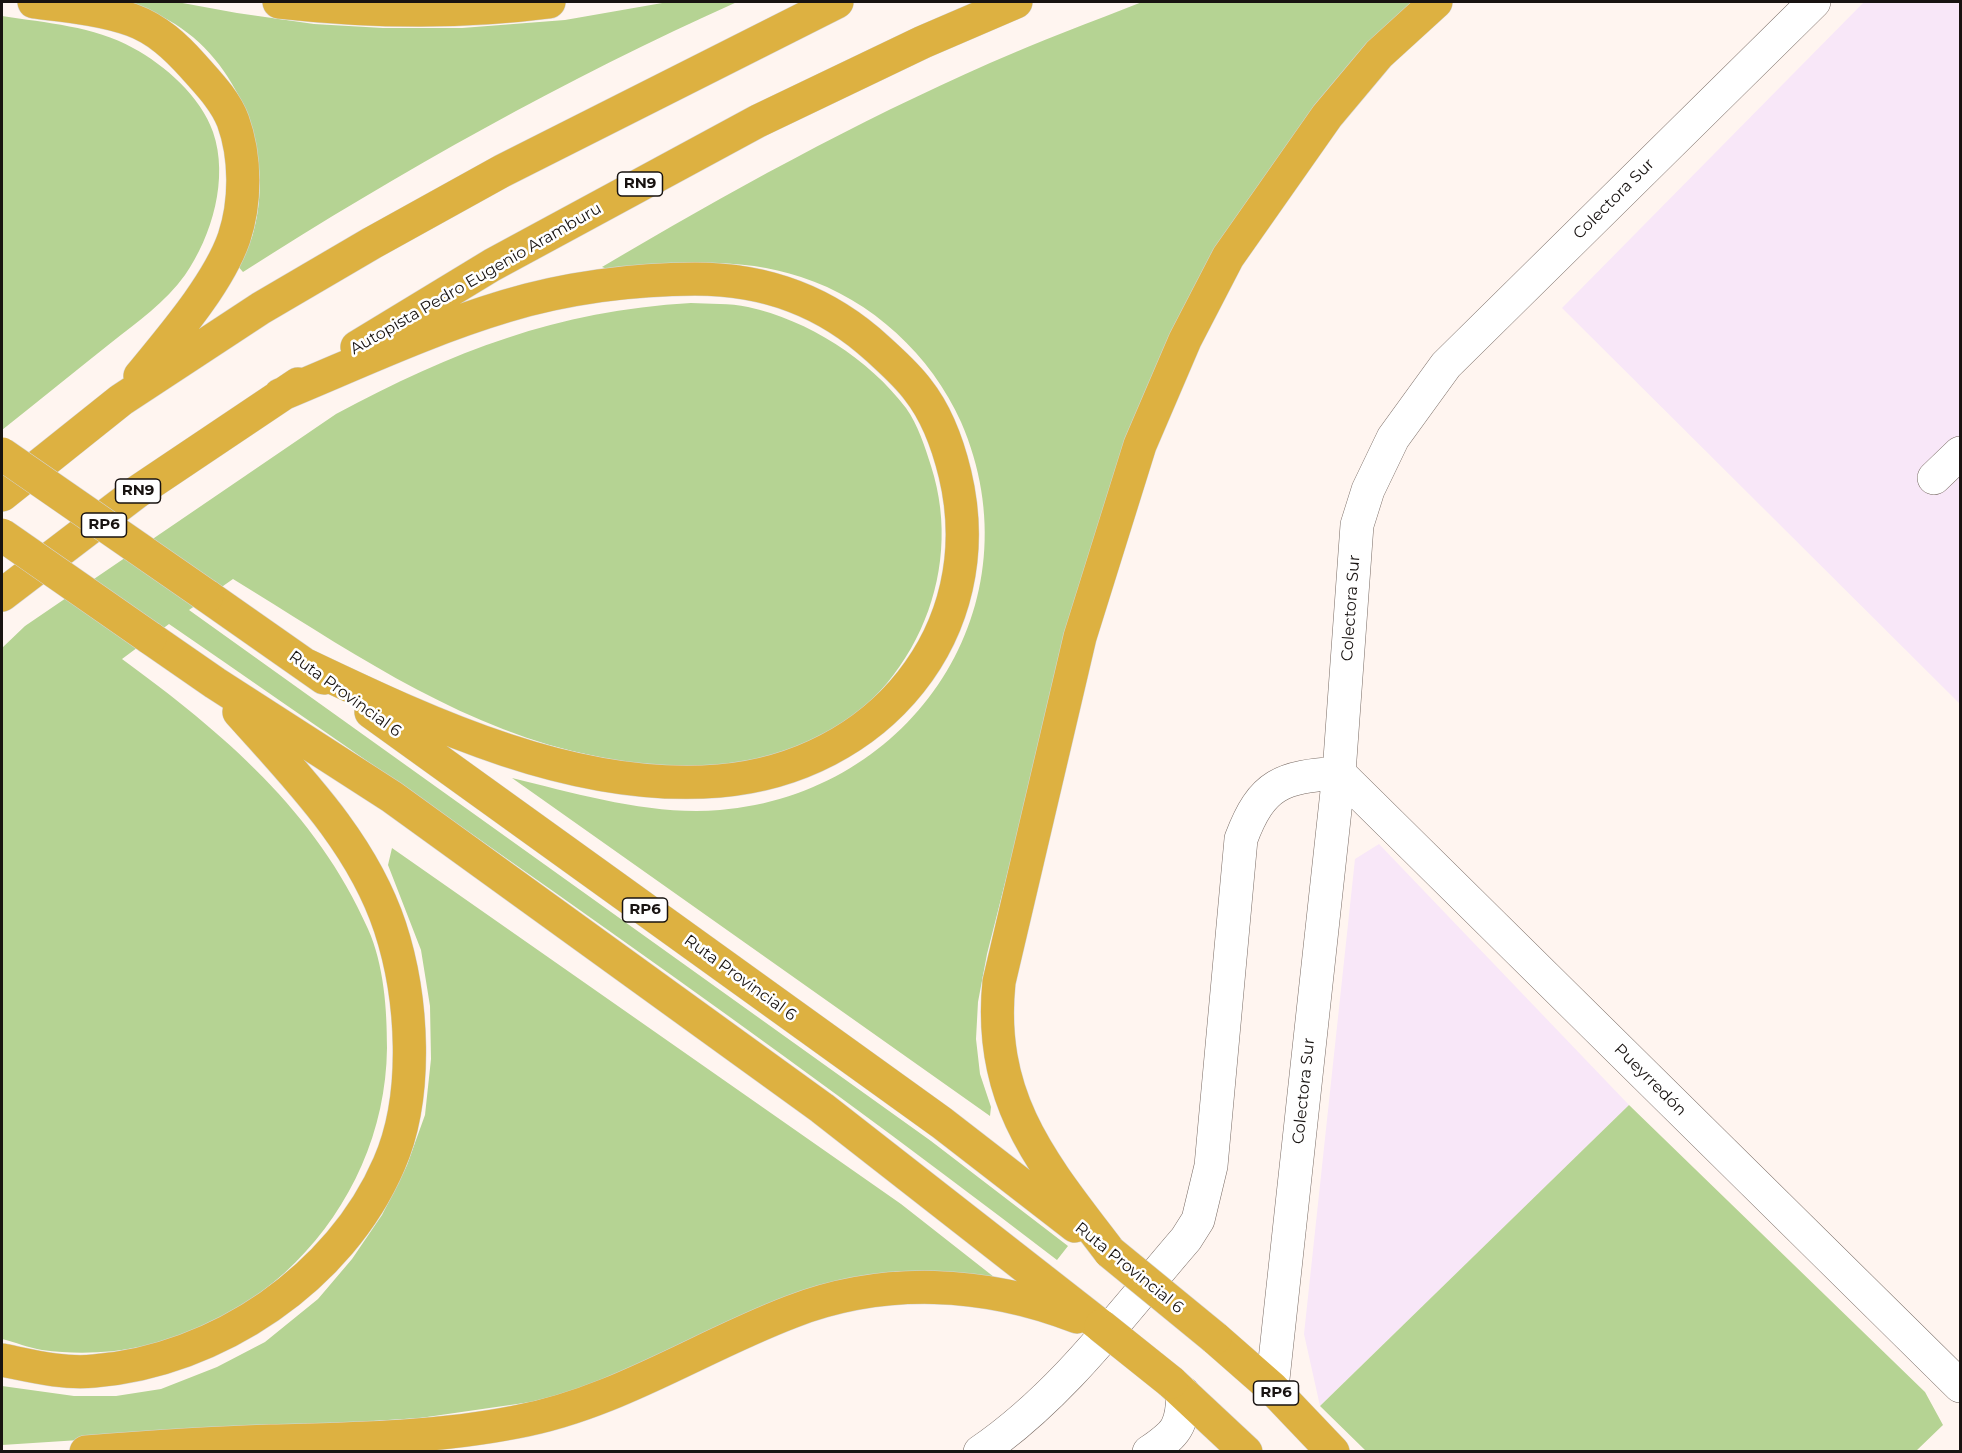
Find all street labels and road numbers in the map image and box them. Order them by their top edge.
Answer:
street label: Colectora Sur [1569,154,1659,244]
road number: RN9 [618,172,662,196]
street label: Autopista Pedro Eugenio Aramburu [347,199,605,359]
road number: RN9 [116,479,160,503]
road number: RP6 [82,513,126,537]
street label: Colectora Sur [1338,554,1364,662]
street label: Ruta Provincial 6 [285,647,405,741]
road number: RP6 [622,898,668,922]
street label: Ruta Provincial 6 [680,931,800,1025]
street label: Colectora Sur [1289,1037,1319,1145]
street label: Pueyrredón [1610,1040,1690,1120]
street label: Ruta Provincial 6 [1071,1218,1187,1318]
road number: RP6 [1254,1381,1298,1405]

